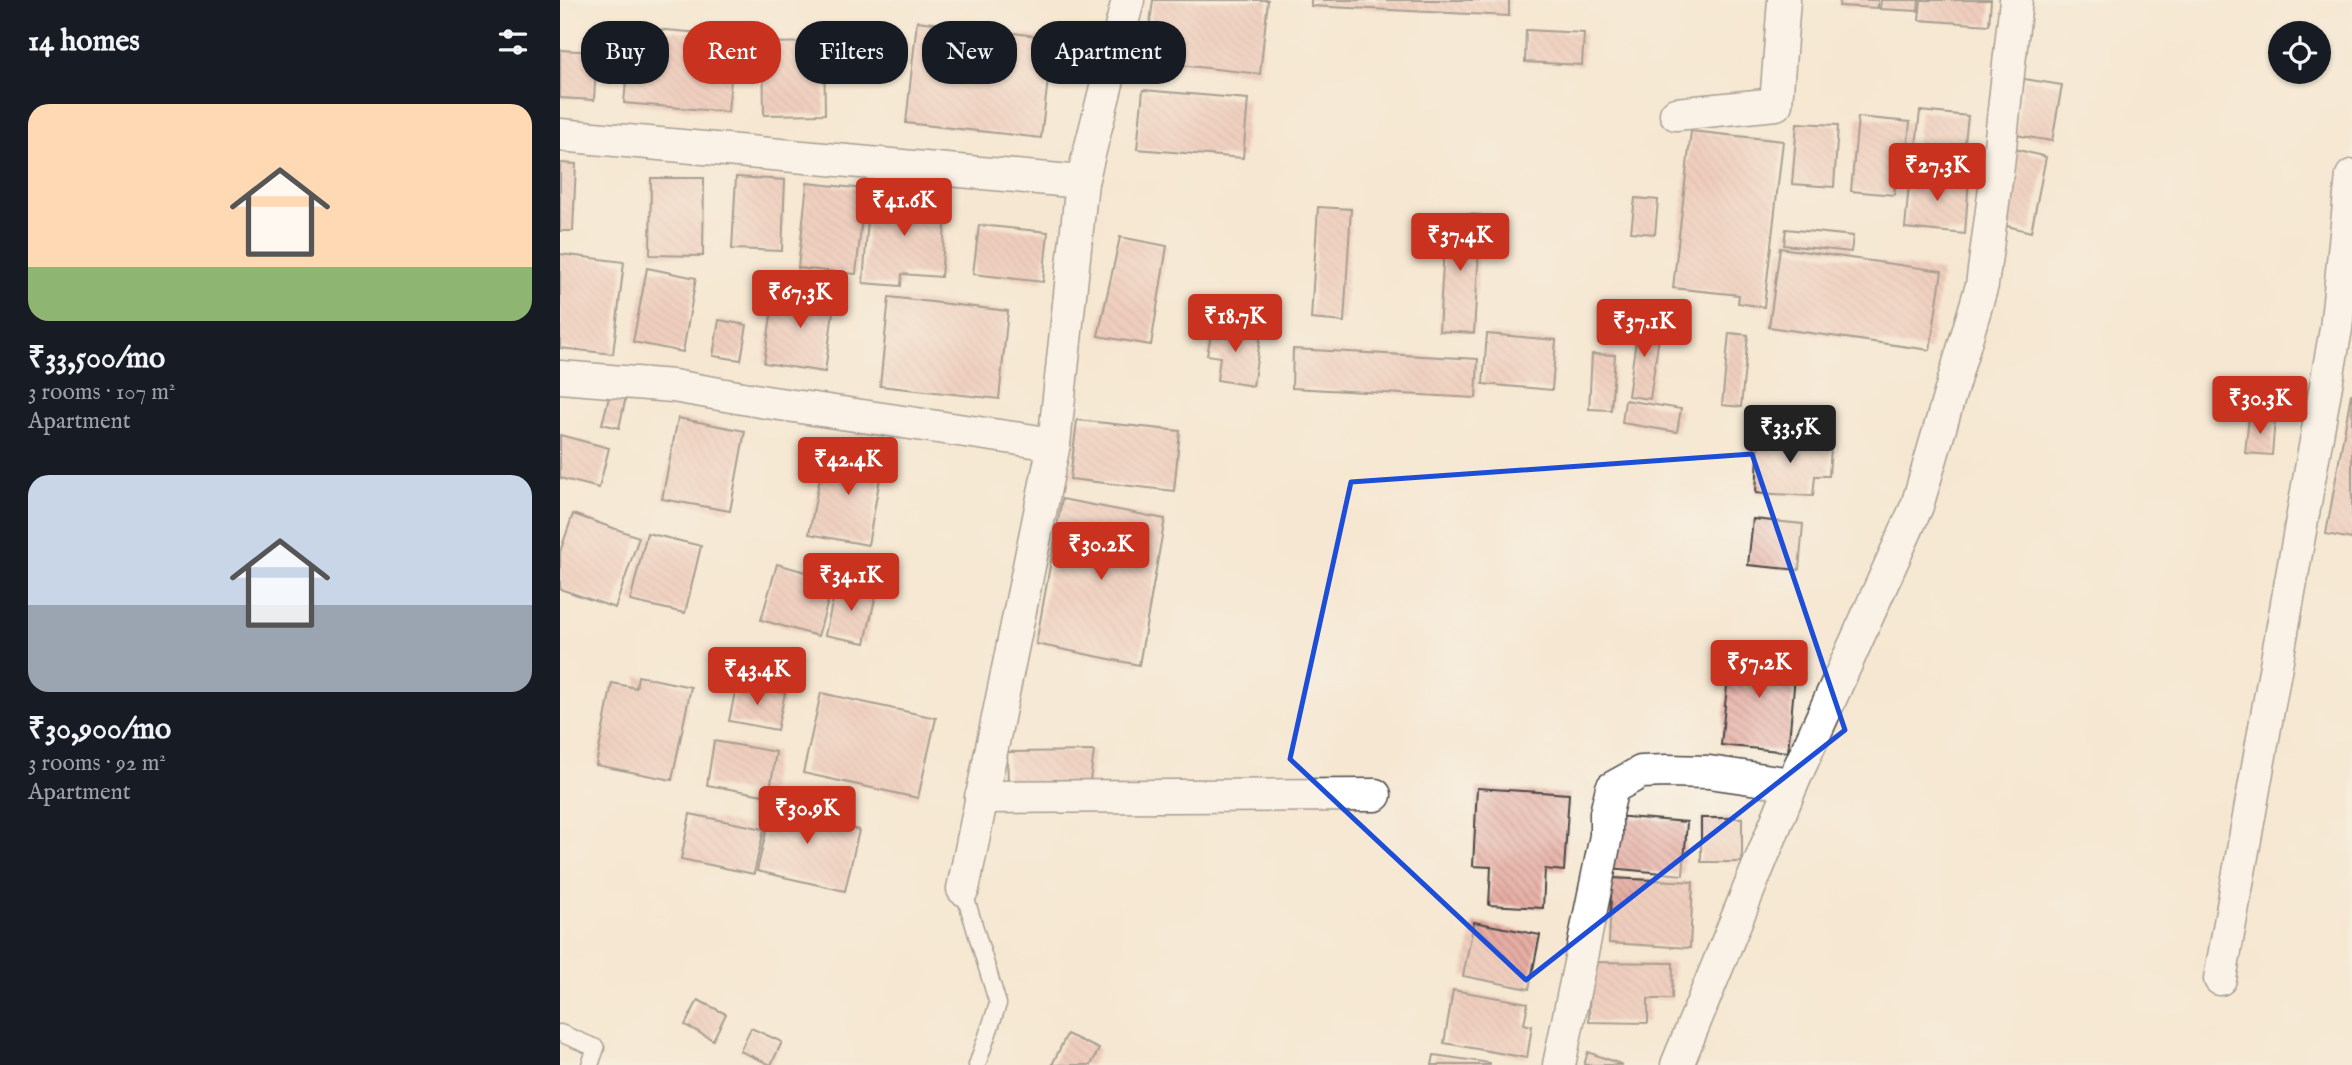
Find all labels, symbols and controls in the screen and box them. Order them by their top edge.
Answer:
chip: Buy [581,21,669,84]
chip: Rent [683,21,781,84]
chip: Filters [795,21,908,84]
chip: New [922,21,1017,84]
chip: Apartment [1031,21,1186,84]
map controls [2268,21,2331,84]
button: locate [2268,21,2331,84]
text: 14 homes [28,23,140,61]
icon: filters [494,23,532,61]
pin: ₹27.3K [1880,144,1994,203]
icon: home [217,149,343,275]
text: ₹27.3K [1905,151,1969,180]
pin: ₹41.6K [847,178,961,238]
text: ₹41.6K [872,186,936,215]
pin: ₹37.4K [1403,214,1517,273]
text: ₹37.4K [1427,221,1493,250]
pin: ₹67.3K [743,270,857,330]
text: ₹67.3K [768,278,832,307]
pin: ₹18.7K [1178,294,1292,354]
pin: ₹37.1K [1587,300,1701,359]
text: ₹18.7K [1204,302,1266,331]
text: ₹37.1K [1613,307,1675,336]
text: ₹33,500/mo [28,340,165,378]
pin: ₹30.3K [2203,376,2317,436]
text: 3 rooms · 107 m² [28,378,176,407]
text: ₹30.3K [2228,384,2292,413]
pin: ₹33.5K [1733,406,1847,465]
text: Apartment [28,407,131,436]
text: ₹33.5K [1760,413,1820,442]
pin: ₹42.4K [791,438,905,497]
text: ₹42.4K [814,445,882,474]
icon: home [217,520,343,646]
pin: ₹30.2K [1044,522,1158,582]
text: ₹30.2K [1068,530,1134,559]
pin: ₹34.1K [794,554,908,613]
text: ₹34.1K [819,561,883,590]
pin: ₹57.2K [1702,640,1816,700]
pin: ₹43.4K [700,648,814,707]
text: ₹57.2K [1727,648,1791,677]
text: ₹43.4K [724,655,790,684]
text: ₹30,900/mo [28,711,171,749]
text: 3 rooms · 92 m² [28,749,166,778]
text: Apartment [28,778,131,807]
pin: ₹30.9K [750,786,864,846]
text: ₹30.9K [775,794,839,823]

